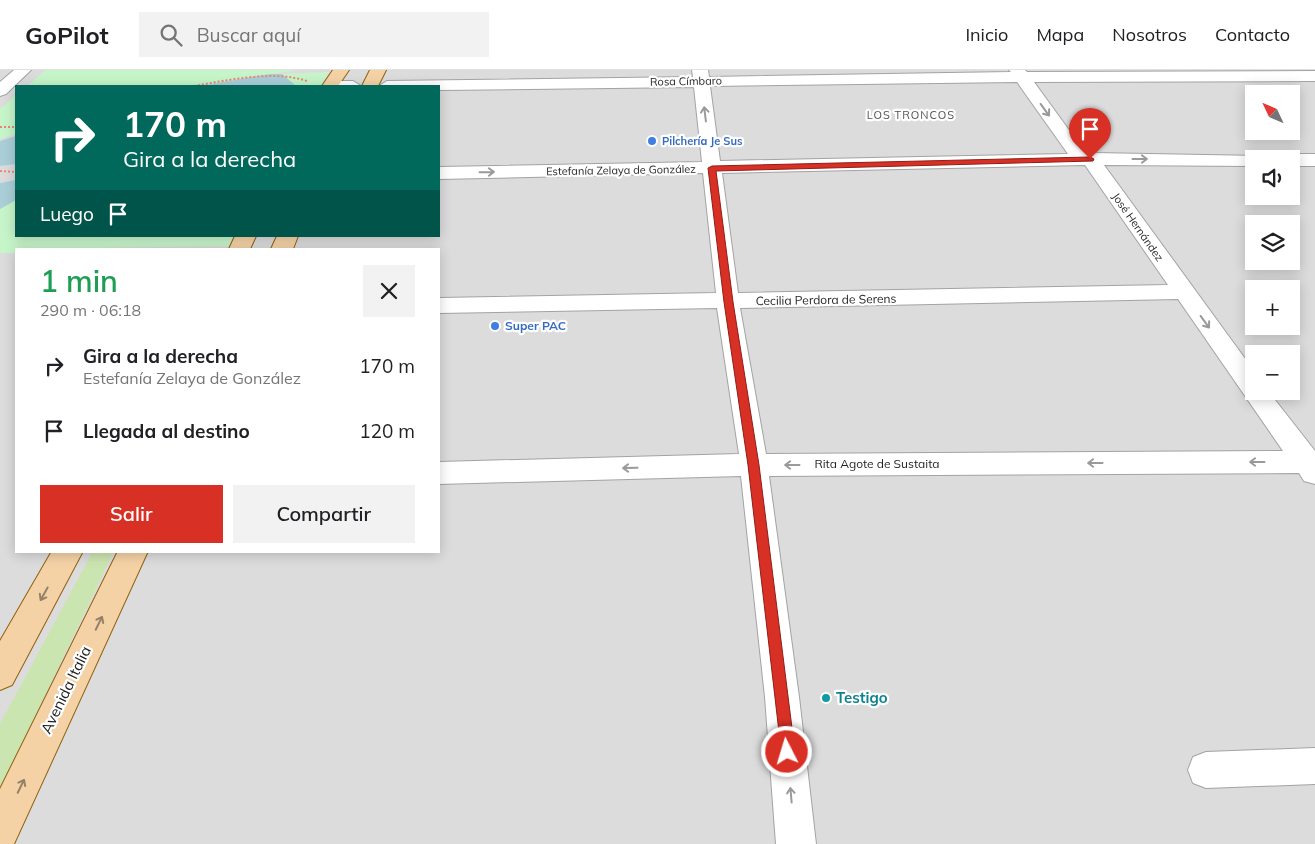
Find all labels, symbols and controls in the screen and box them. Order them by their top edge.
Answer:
search box [139,12,489,57]
text: GoPilot [25,20,109,50]
icon: search [157,21,185,49]
text: Buscar aquí [197,23,301,47]
text: Inicio [965,23,1008,46]
text: Mapa [1036,23,1084,46]
text: Nosotros [1112,23,1187,46]
text: Contacto [1215,23,1290,46]
street label: Rosa Címbaro [650,73,722,89]
north arrow [1245,85,1300,140]
map controls [1245,85,1300,400]
text: 170 m [123,102,227,146]
one-way arrow [1040,103,1050,117]
icon: right [40,105,105,170]
one-way arrow [700,106,710,122]
district label: LOS TRONCOS [867,108,955,122]
pin [1069,108,1111,159]
icon: arrive [1076,115,1104,143]
place label: Pilchería Je Sus [662,134,743,148]
marker: Pilchería Je Sus [646,135,658,147]
text: Gira a la derecha [123,145,296,173]
button: sound [1245,150,1300,205]
one-way arrow [1132,155,1148,164]
street label: Estefanía Zelaya de González [546,162,696,178]
one-way arrow [479,167,495,177]
street label: José Hernández [1109,190,1167,264]
icon: arrive [104,200,132,228]
text: Luego [40,202,94,226]
button: layers [1245,215,1300,270]
text: 1 min [40,262,118,300]
button: close [363,265,415,317]
button: + [1245,280,1300,335]
street label: Cecilia Perdora de Serens [755,291,897,308]
text: 290 m · 06:18 [40,300,141,320]
one-way arrow [1199,315,1210,329]
place label: Super PAC [505,318,566,333]
marker: Super PAC [489,320,501,332]
text: Gira a la derecha [83,344,238,368]
button: − [1245,345,1300,400]
icon: right [40,352,68,380]
text: 170 m [359,354,415,378]
text: Estefanía Zelaya de González [83,368,301,388]
icon: arrive [40,417,68,445]
text: Llegada al destino [83,419,250,443]
text: 120 m [359,419,415,443]
street label: Rita Agote de Sustaita [814,456,940,471]
one-way arrow [1087,458,1103,468]
one-way arrow [1249,458,1265,467]
one-way arrow [784,460,800,470]
one-way arrow [622,463,638,473]
button: Salir [40,485,223,543]
button: Compartir [233,485,415,543]
one-way arrow [39,586,49,600]
one-way arrow [94,616,104,631]
street label: Avenida Italia [36,643,95,737]
place label: Testigo [836,688,888,707]
marker: Testigo [820,692,832,704]
position arrow [760,725,812,777]
one-way arrow [17,779,26,794]
one-way arrow [786,788,796,804]

